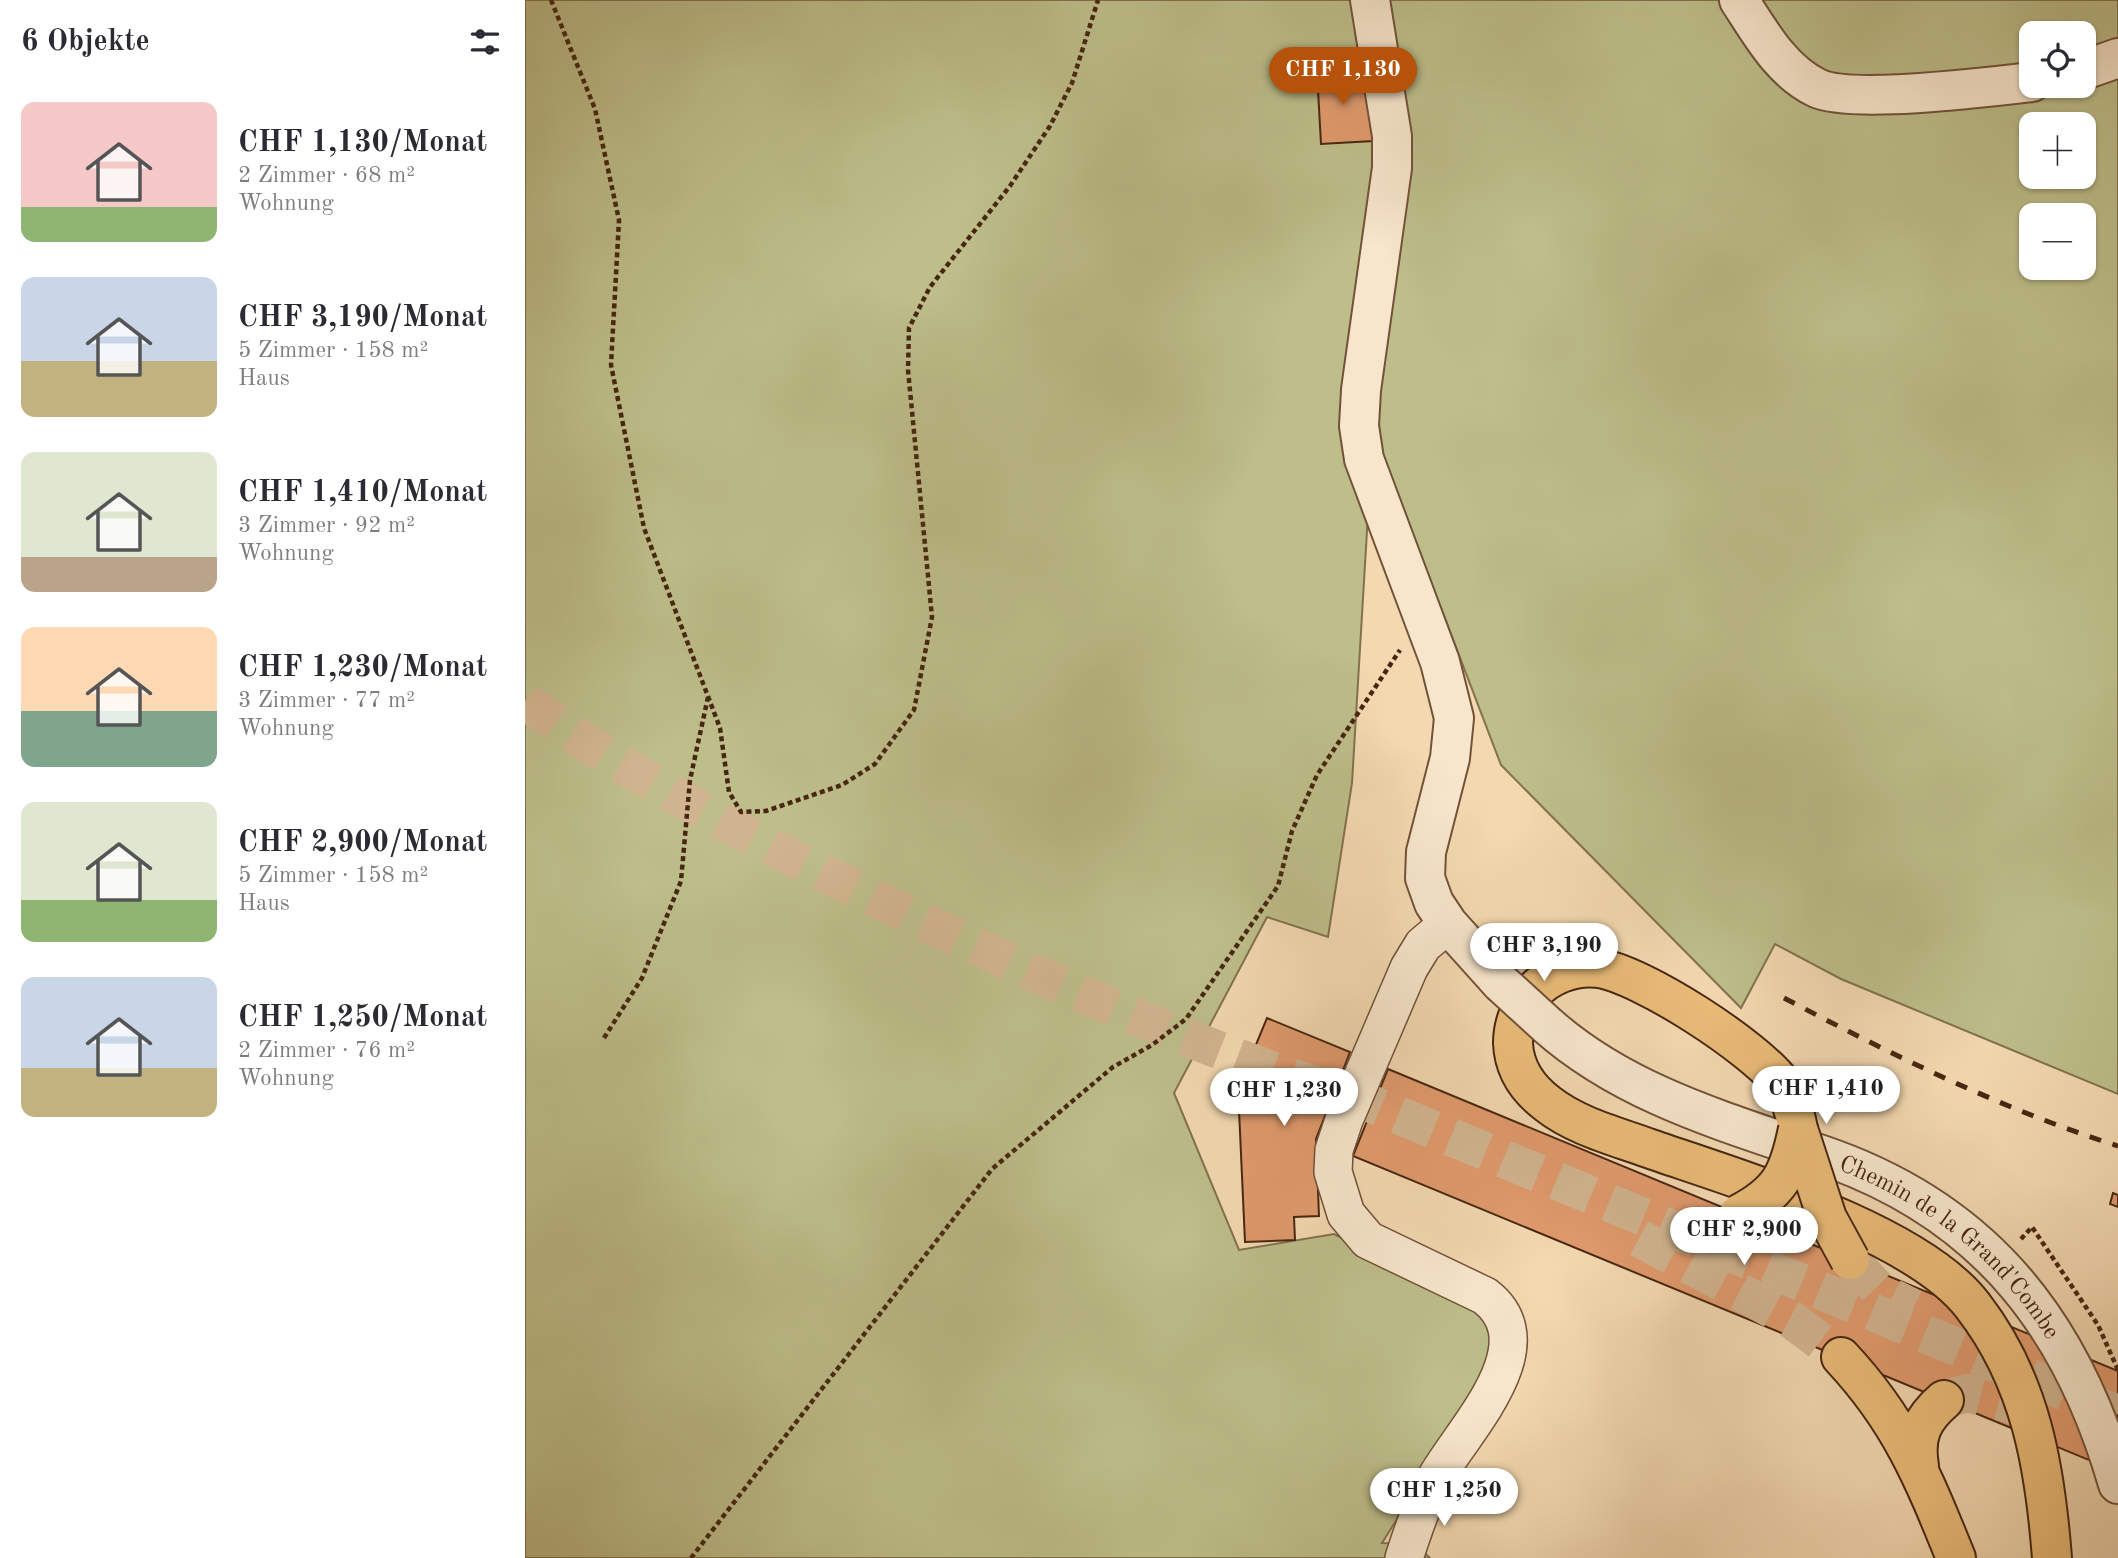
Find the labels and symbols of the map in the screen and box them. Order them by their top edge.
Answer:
pin: CHF 1,130 [1263,48,1423,107]
pin: CHF 3,190 [1464,923,1624,983]
pin: CHF 1,410 [1746,1066,1906,1126]
pin: CHF 1,230 [1204,1068,1364,1128]
street label: Chemin de la Grand'Combe [1836,1153,2063,1344]
pin: CHF 2,900 [1664,1208,1824,1267]
pin: CHF 1,250 [1364,1468,1524,1528]

